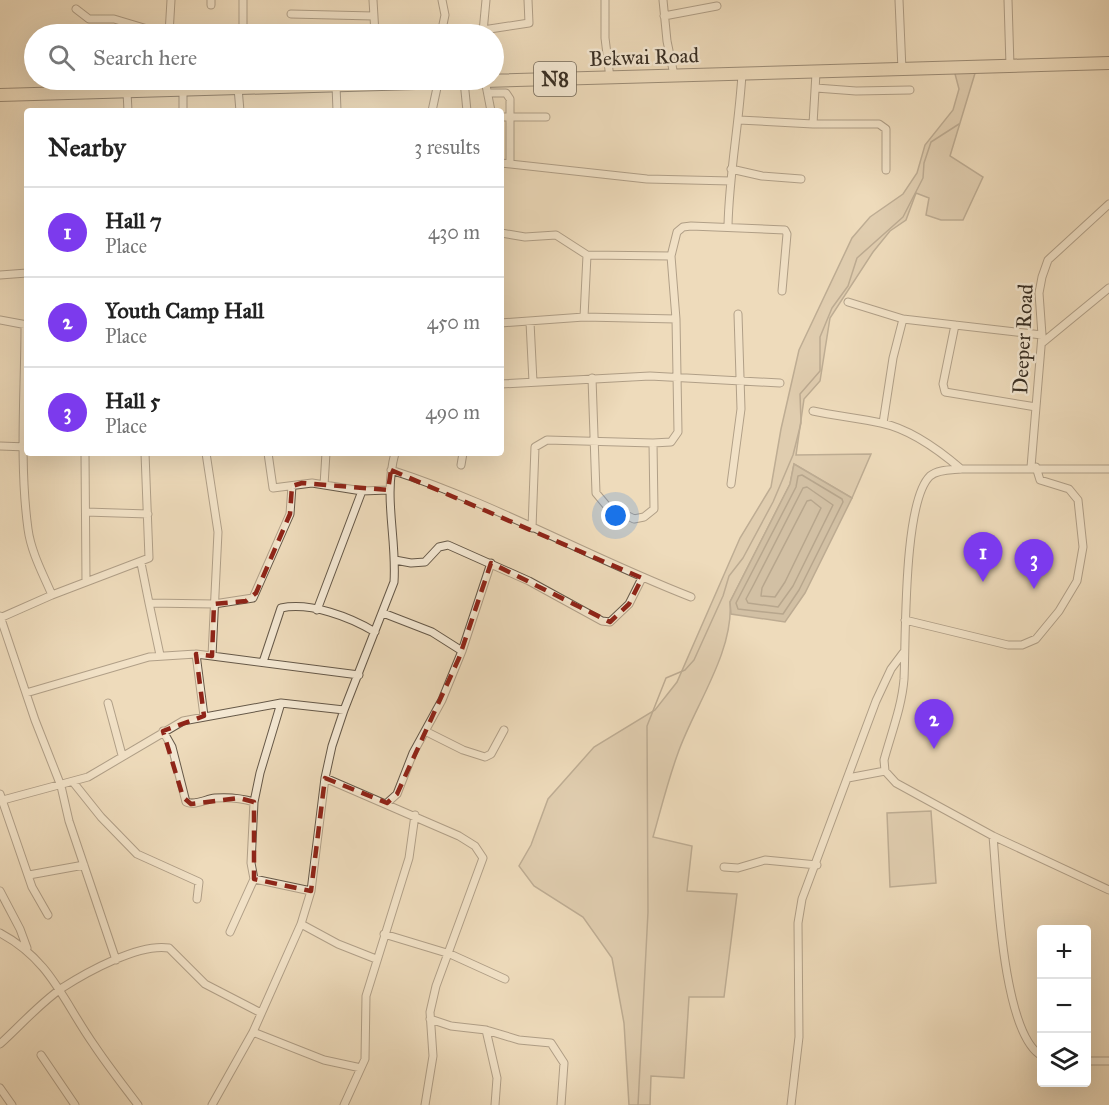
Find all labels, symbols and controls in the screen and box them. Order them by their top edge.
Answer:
search box [24,24,504,90]
icon: search [45,41,78,74]
street label: Bekwai Road [589,42,700,72]
text: Search here [93,44,197,71]
road number: N8 [534,62,576,96]
text: Nearby [48,131,126,163]
text: 3 results [414,135,480,159]
text: Hall 7 [105,207,162,234]
text: 1 [64,220,71,244]
text: 430 m [428,220,480,244]
text: Place [105,234,147,258]
street label: Deeper Road [1007,283,1039,395]
text: Youth Camp Hall [105,297,264,324]
text: 2 [63,310,72,334]
text: 450 m [427,310,480,334]
text: Place [105,324,147,348]
text: Hall 5 [105,387,160,414]
text: 3 [64,400,72,424]
text: 490 m [425,400,480,424]
text: Place [105,414,147,438]
your location [601,501,630,530]
pin: 1 [964,532,1002,582]
pin: 3 [1014,540,1054,589]
pin: 2 [914,700,954,749]
map controls [1037,925,1091,1087]
button: + [1037,925,1091,979]
button: − [1037,979,1091,1033]
button: layers [1037,1033,1091,1087]

